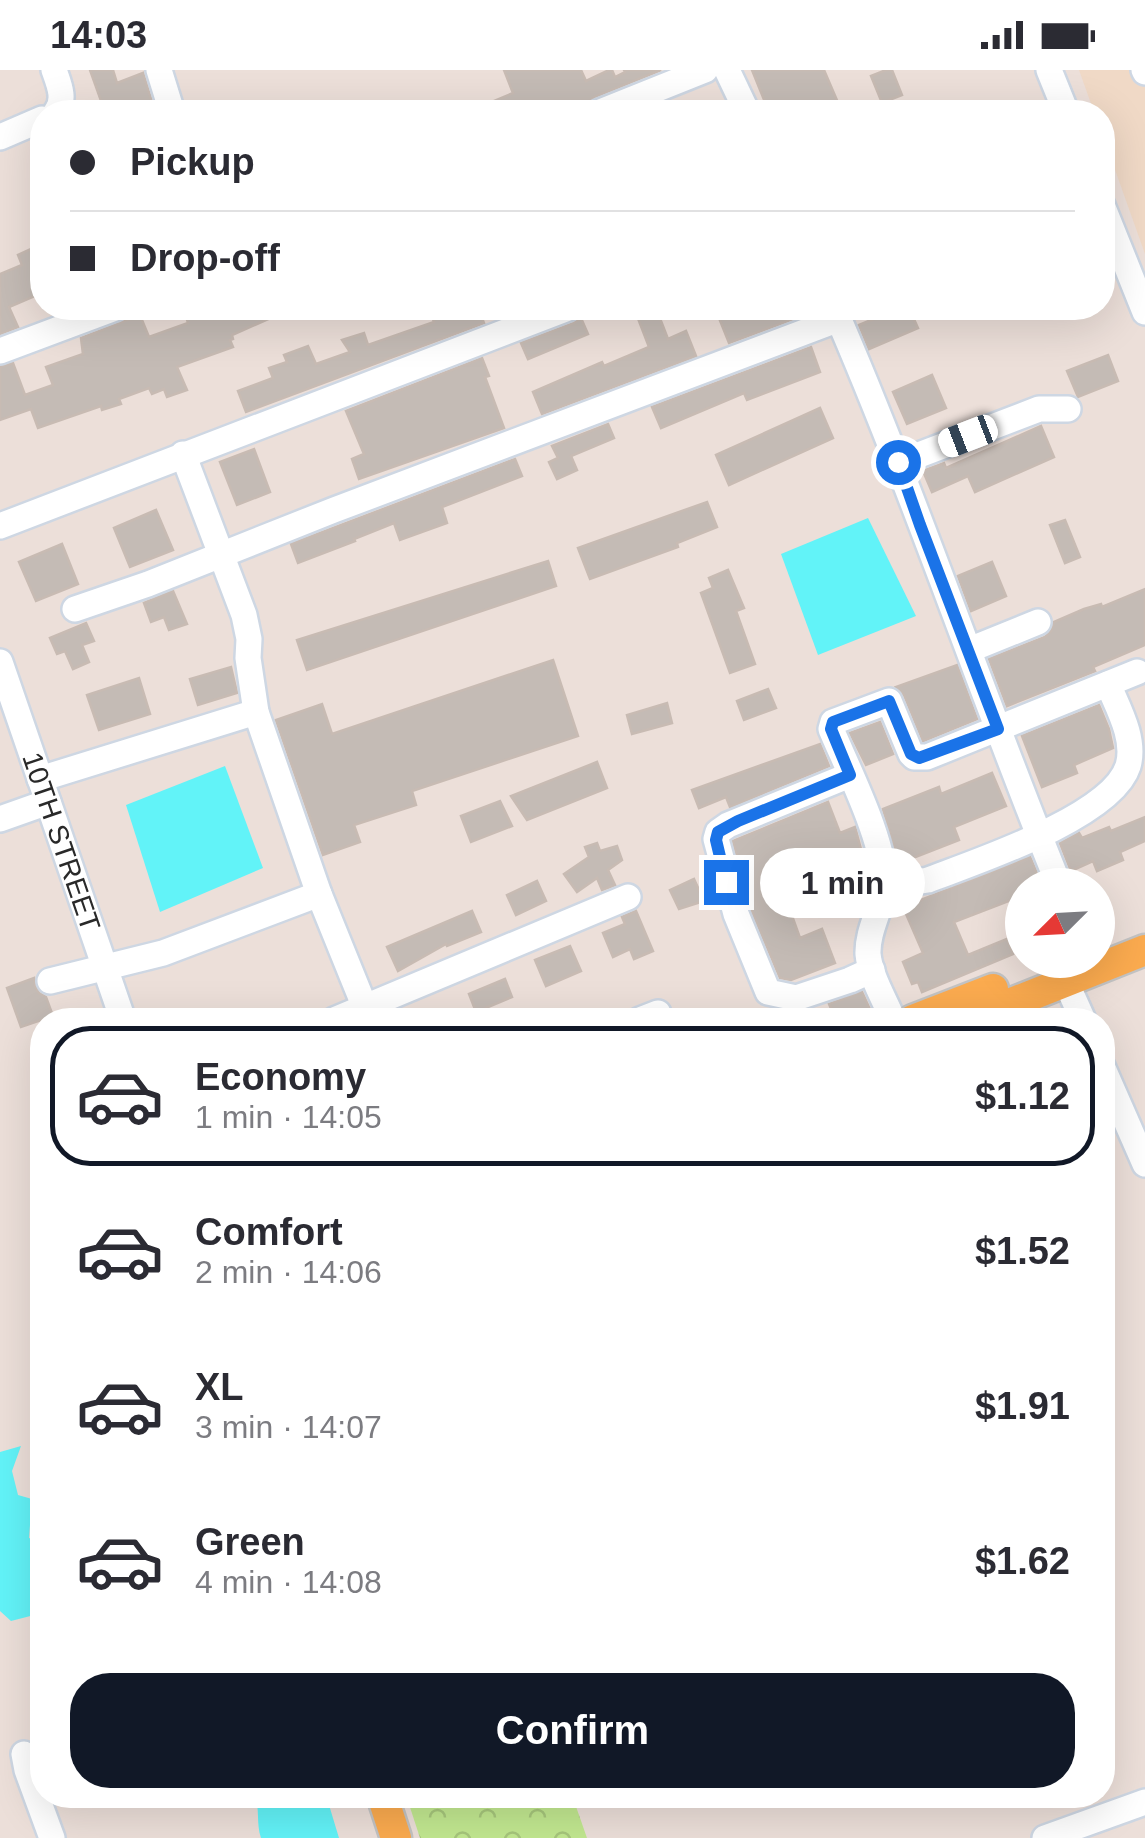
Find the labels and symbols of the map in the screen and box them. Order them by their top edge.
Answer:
car [935,411,1001,461]
route start [876,440,921,485]
street label: 10TH STREET [16,748,106,935]
callout: 1 min [761,847,926,917]
route end [704,860,749,905]
north arrow [1005,868,1115,978]

